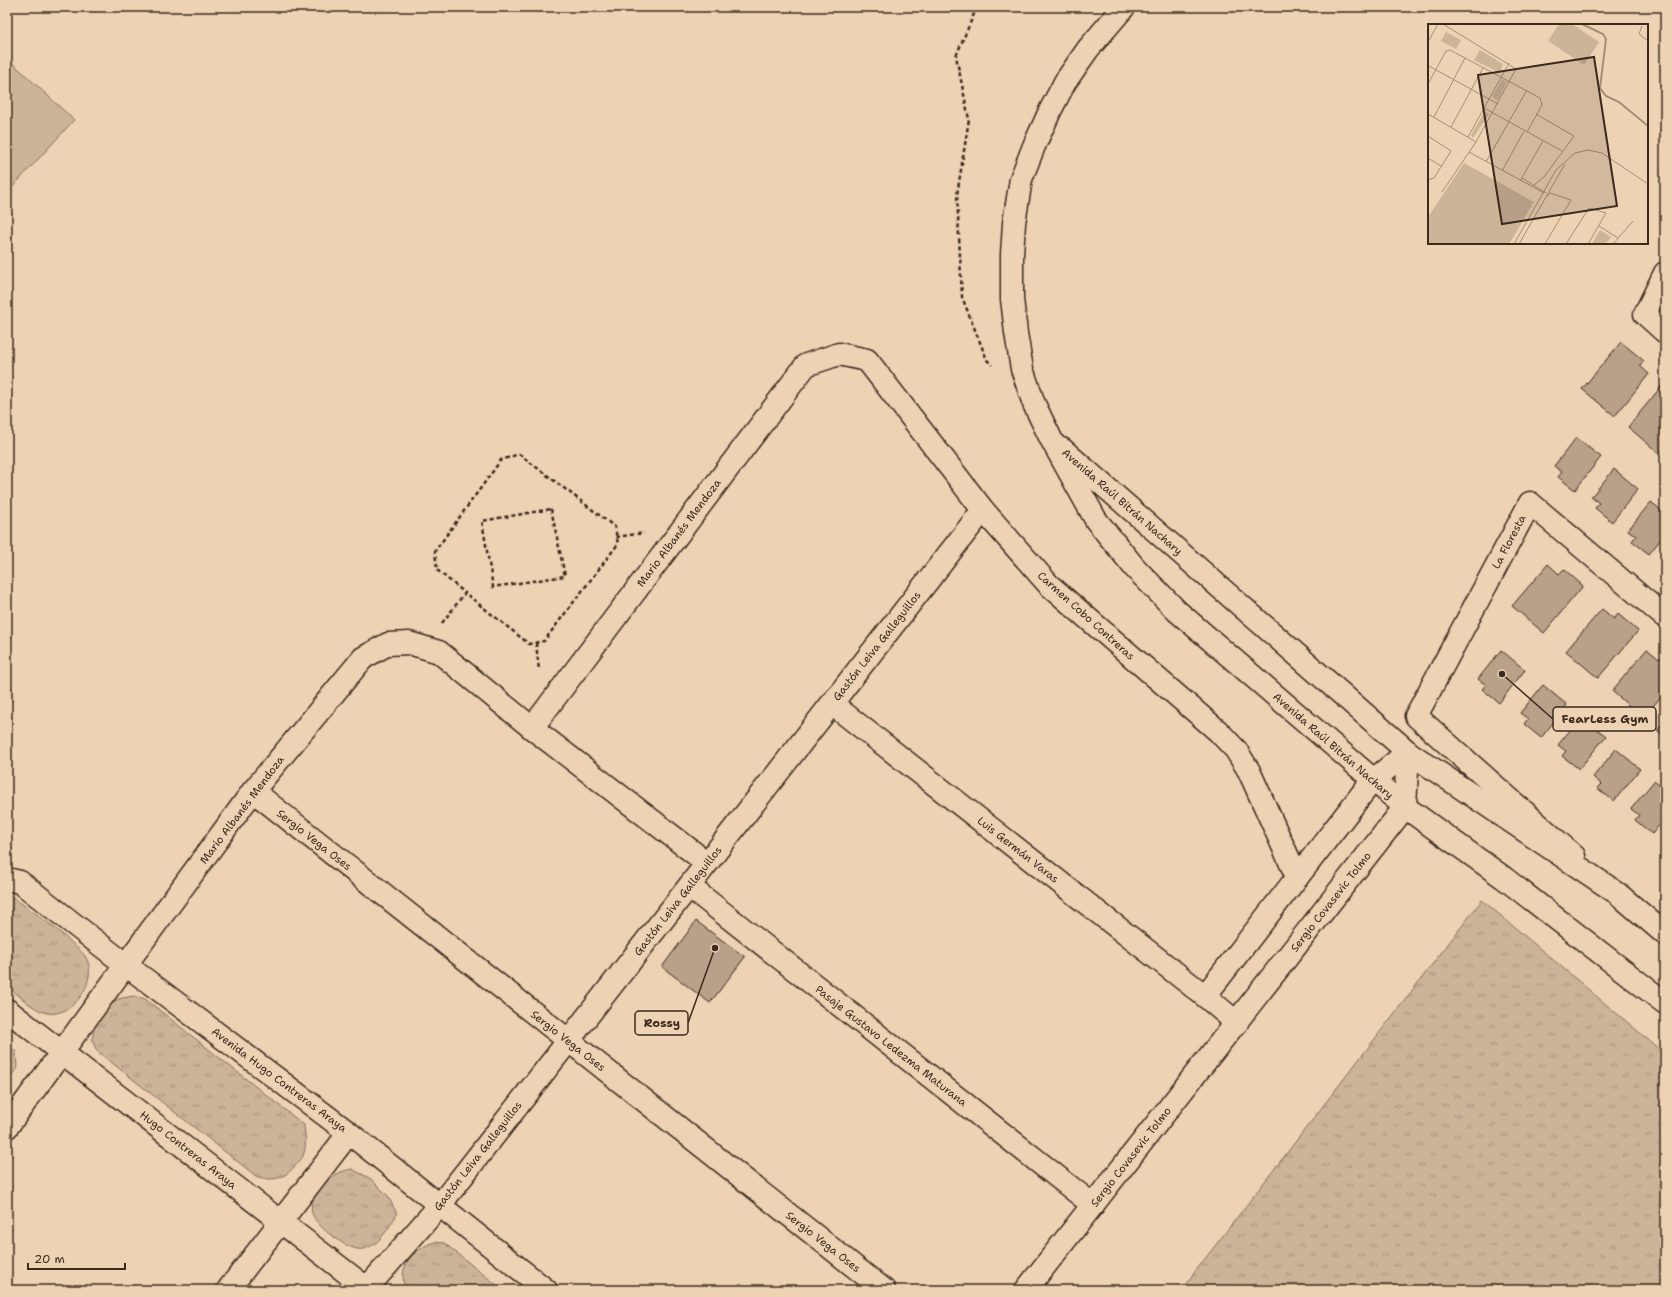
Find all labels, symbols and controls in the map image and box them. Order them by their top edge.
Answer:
inset map [1428,24,1648,244]
street label: Avenida Raúl Bitrán Nachary [1058,445,1186,559]
street label: Mario Albanés Mendoza [633,476,725,590]
street label: La Floresta [1488,512,1530,572]
street label: Carmen Cobo Contreras [1034,568,1138,664]
street label: Gastón Leiva Galleguillos [829,588,925,704]
street label: Avenida Raúl Bitrán Nachary [1269,689,1397,803]
callout: FearLess Gym [1553,707,1656,731]
text: FearLess Gym [1562,711,1648,727]
street label: Mario Albanés Mendoza [196,753,288,867]
street label: Sergio Vega Oses [273,806,355,874]
street label: Luis Germán Varas [974,813,1062,887]
street label: Gastón Leiva Galleguillos [630,843,726,959]
street label: Sergio Covasevic Tolmo [1287,849,1375,955]
street label: Pasaje Gustavo Ledezma Maturana [812,982,970,1110]
street label: Sergio Vega Oses [527,1007,609,1075]
callout: Rossy [635,1011,688,1035]
text: Rossy [644,1015,680,1031]
street label: Avenida Hugo Contreras Araya [208,1024,350,1136]
street label: Gastón Leiva Galleguillos [430,1098,526,1214]
street label: Sergio Covasevic Tolmo [1087,1104,1175,1210]
street label: Hugo Contreras Araya [136,1107,240,1193]
street label: Sergio Vega Oses [782,1208,864,1276]
scale bar [28,1245,125,1271]
text: 20 m [34,1251,65,1267]

